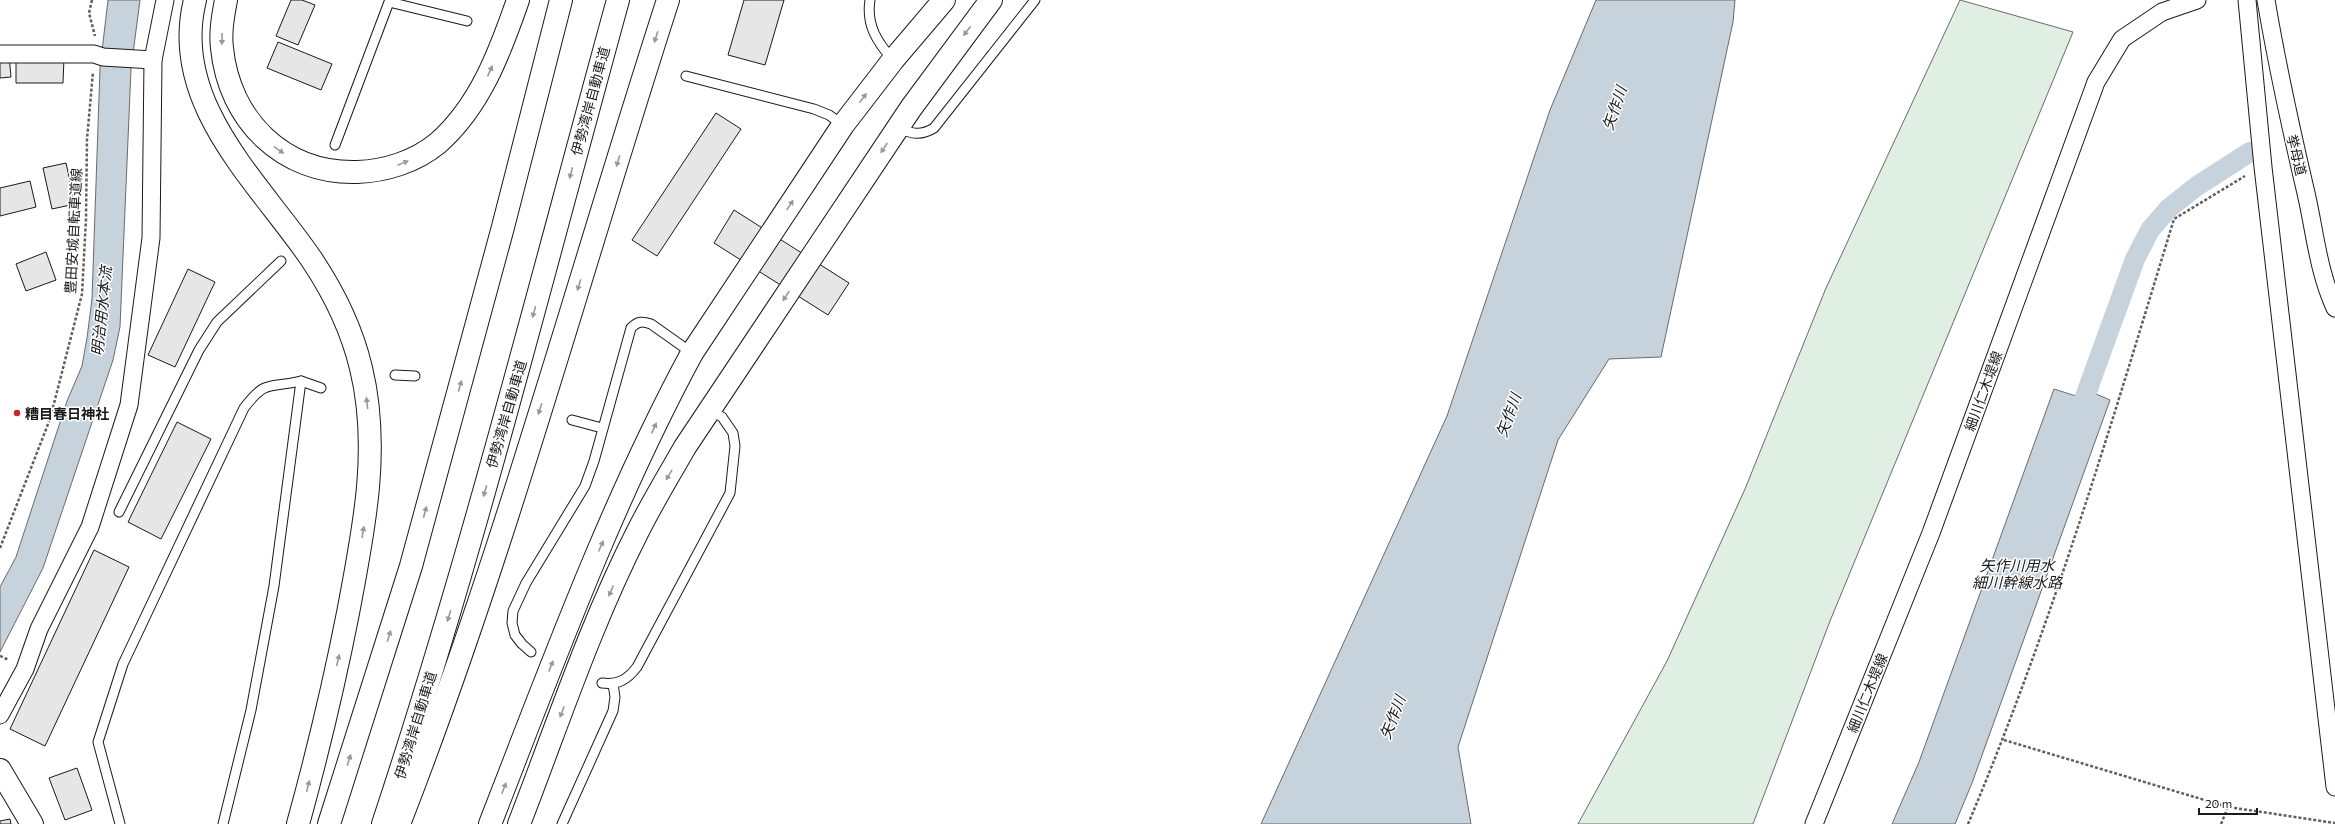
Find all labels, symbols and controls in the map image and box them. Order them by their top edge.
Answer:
one-way arrow [963,25,971,36]
one-way arrow [653,31,659,43]
one-way arrow [219,33,225,46]
street label: 伊勢湾岸自動車道 [567,45,613,157]
one-way arrow [487,65,493,76]
water label: 矢作川 [1598,82,1630,132]
one-way arrow [859,93,867,103]
street label: 挙母道 [2284,133,2310,177]
one-way arrow [880,143,888,154]
one-way arrow [274,146,285,154]
one-way arrow [615,156,621,168]
one-way arrow [398,159,410,165]
one-way arrow [568,167,574,179]
street label: 豊田安城自転車道線 [61,168,85,294]
one-way arrow [786,200,794,210]
water label: 明治用水本流 [87,263,115,357]
one-way arrow [576,280,582,292]
one-way arrow [783,291,790,302]
one-way arrow [531,306,537,318]
street label: 細川仁木堤線 [1961,349,2005,433]
street label: 伊勢湾岸自動車道 [482,358,530,470]
one-way arrow [457,380,463,392]
water label: 矢作川 [1492,389,1525,439]
one-way arrow [364,397,370,409]
one-way arrow [537,404,543,416]
place label: 糟目春日神社 [25,405,109,422]
marker: 糟目春日神社 [12,408,22,418]
one-way arrow [651,422,658,434]
one-way arrow [665,469,672,481]
one-way arrow [481,485,487,498]
one-way arrow [423,505,429,518]
one-way arrow [360,526,366,538]
one-way arrow [598,541,604,552]
water label: 矢作川用水 細川幹線水路 [1972,556,2064,591]
one-way arrow [607,586,613,598]
one-way arrow [445,611,451,623]
one-way arrow [386,630,392,642]
street label: 細川仁木堤線 [1843,651,1891,735]
one-way arrow [335,654,341,666]
one-way arrow [548,660,554,672]
street label: 伊勢湾岸自動車道 [390,669,440,781]
water label: 矢作川 [1376,691,1409,741]
one-way arrow [559,706,565,718]
one-way arrow [347,754,353,766]
one-way arrow [305,780,311,792]
one-way arrow [502,781,508,793]
scale bar [2199,790,2257,816]
text: 20 m [2205,796,2232,810]

